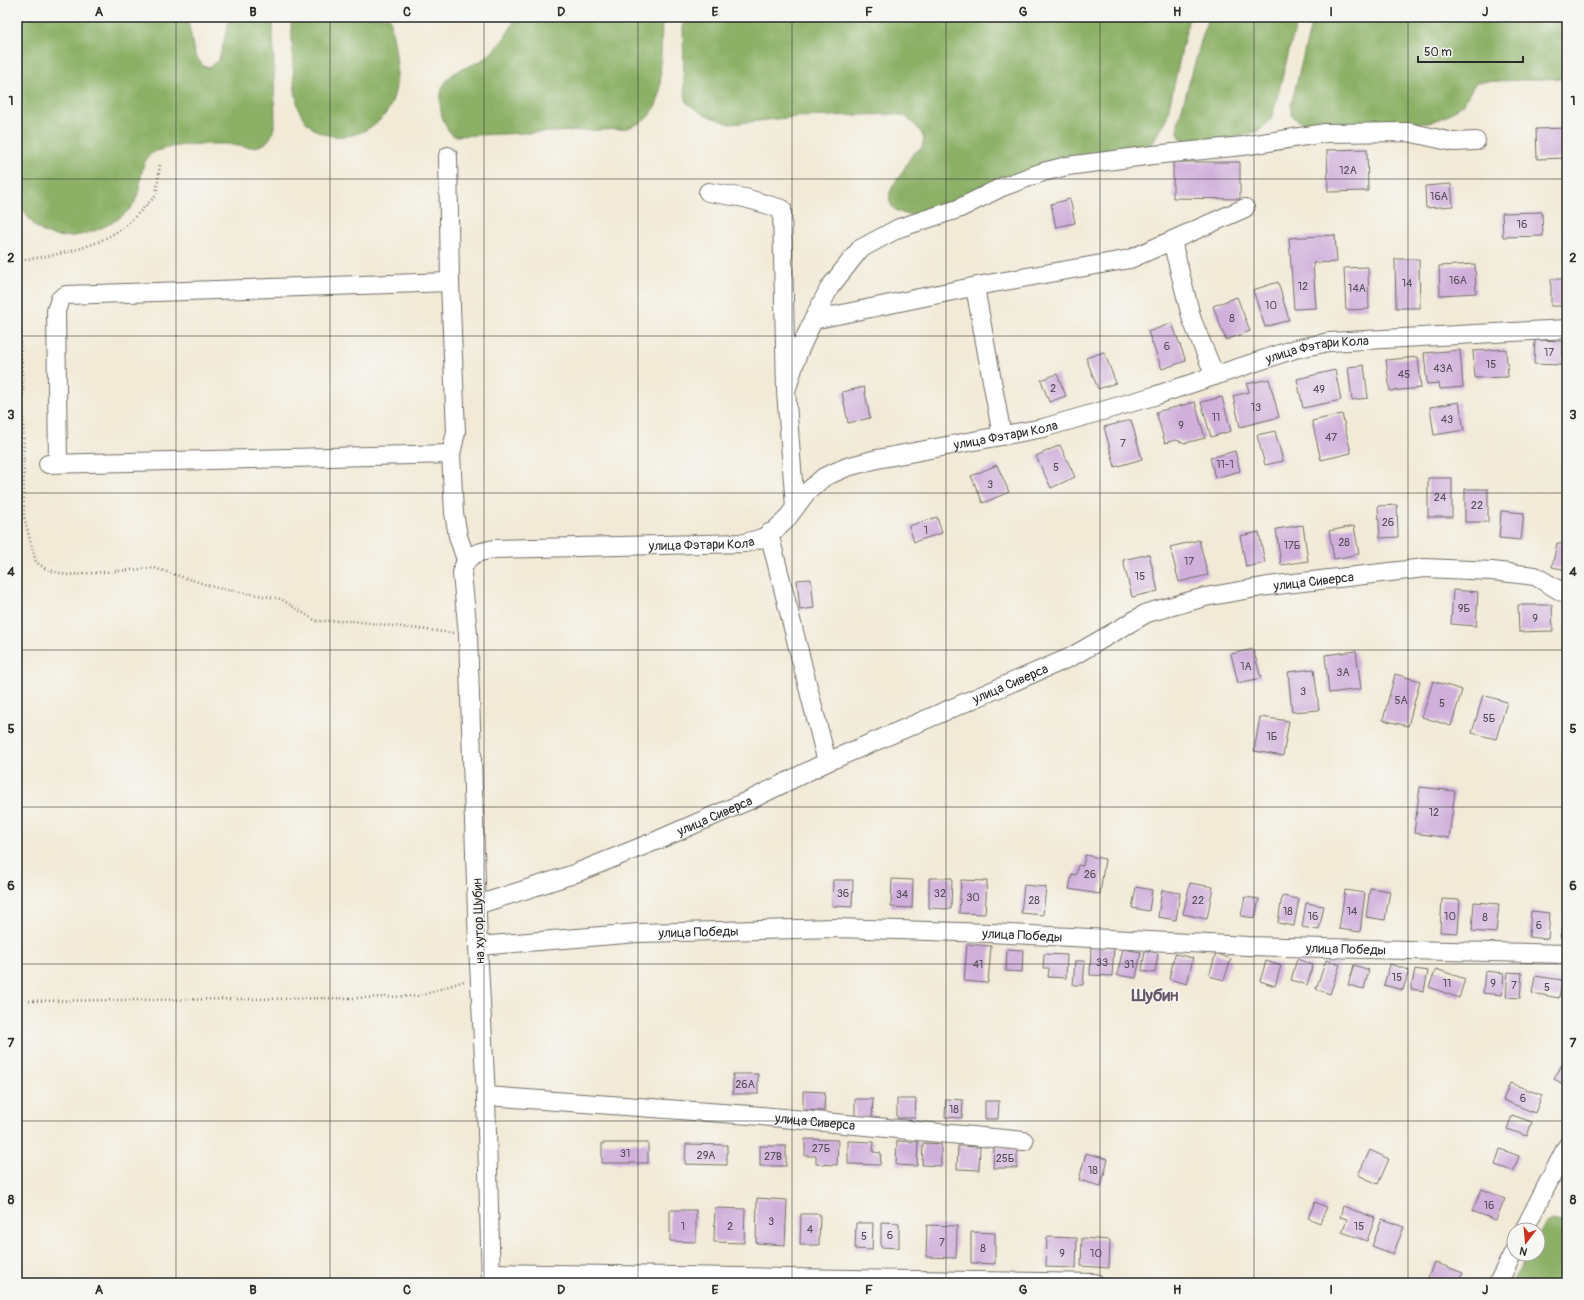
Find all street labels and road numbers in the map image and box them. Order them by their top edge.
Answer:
street label: улица Фэтари Кола [1262,333,1369,368]
street label: улица Фэтари Кола [951,417,1060,454]
street label: улица Фэтари Кола [648,534,756,554]
street label: улица Сиверса [1272,569,1355,594]
street label: улица Сиверса [969,661,1051,708]
street label: улица Сиверса [674,793,755,840]
street label: на хутор Шубин [470,878,488,964]
street label: улица Победы [657,923,739,942]
street label: улица Победы [981,926,1063,946]
street label: улица Победы [1305,940,1386,958]
street label: улица Сиверса [773,1110,856,1134]

